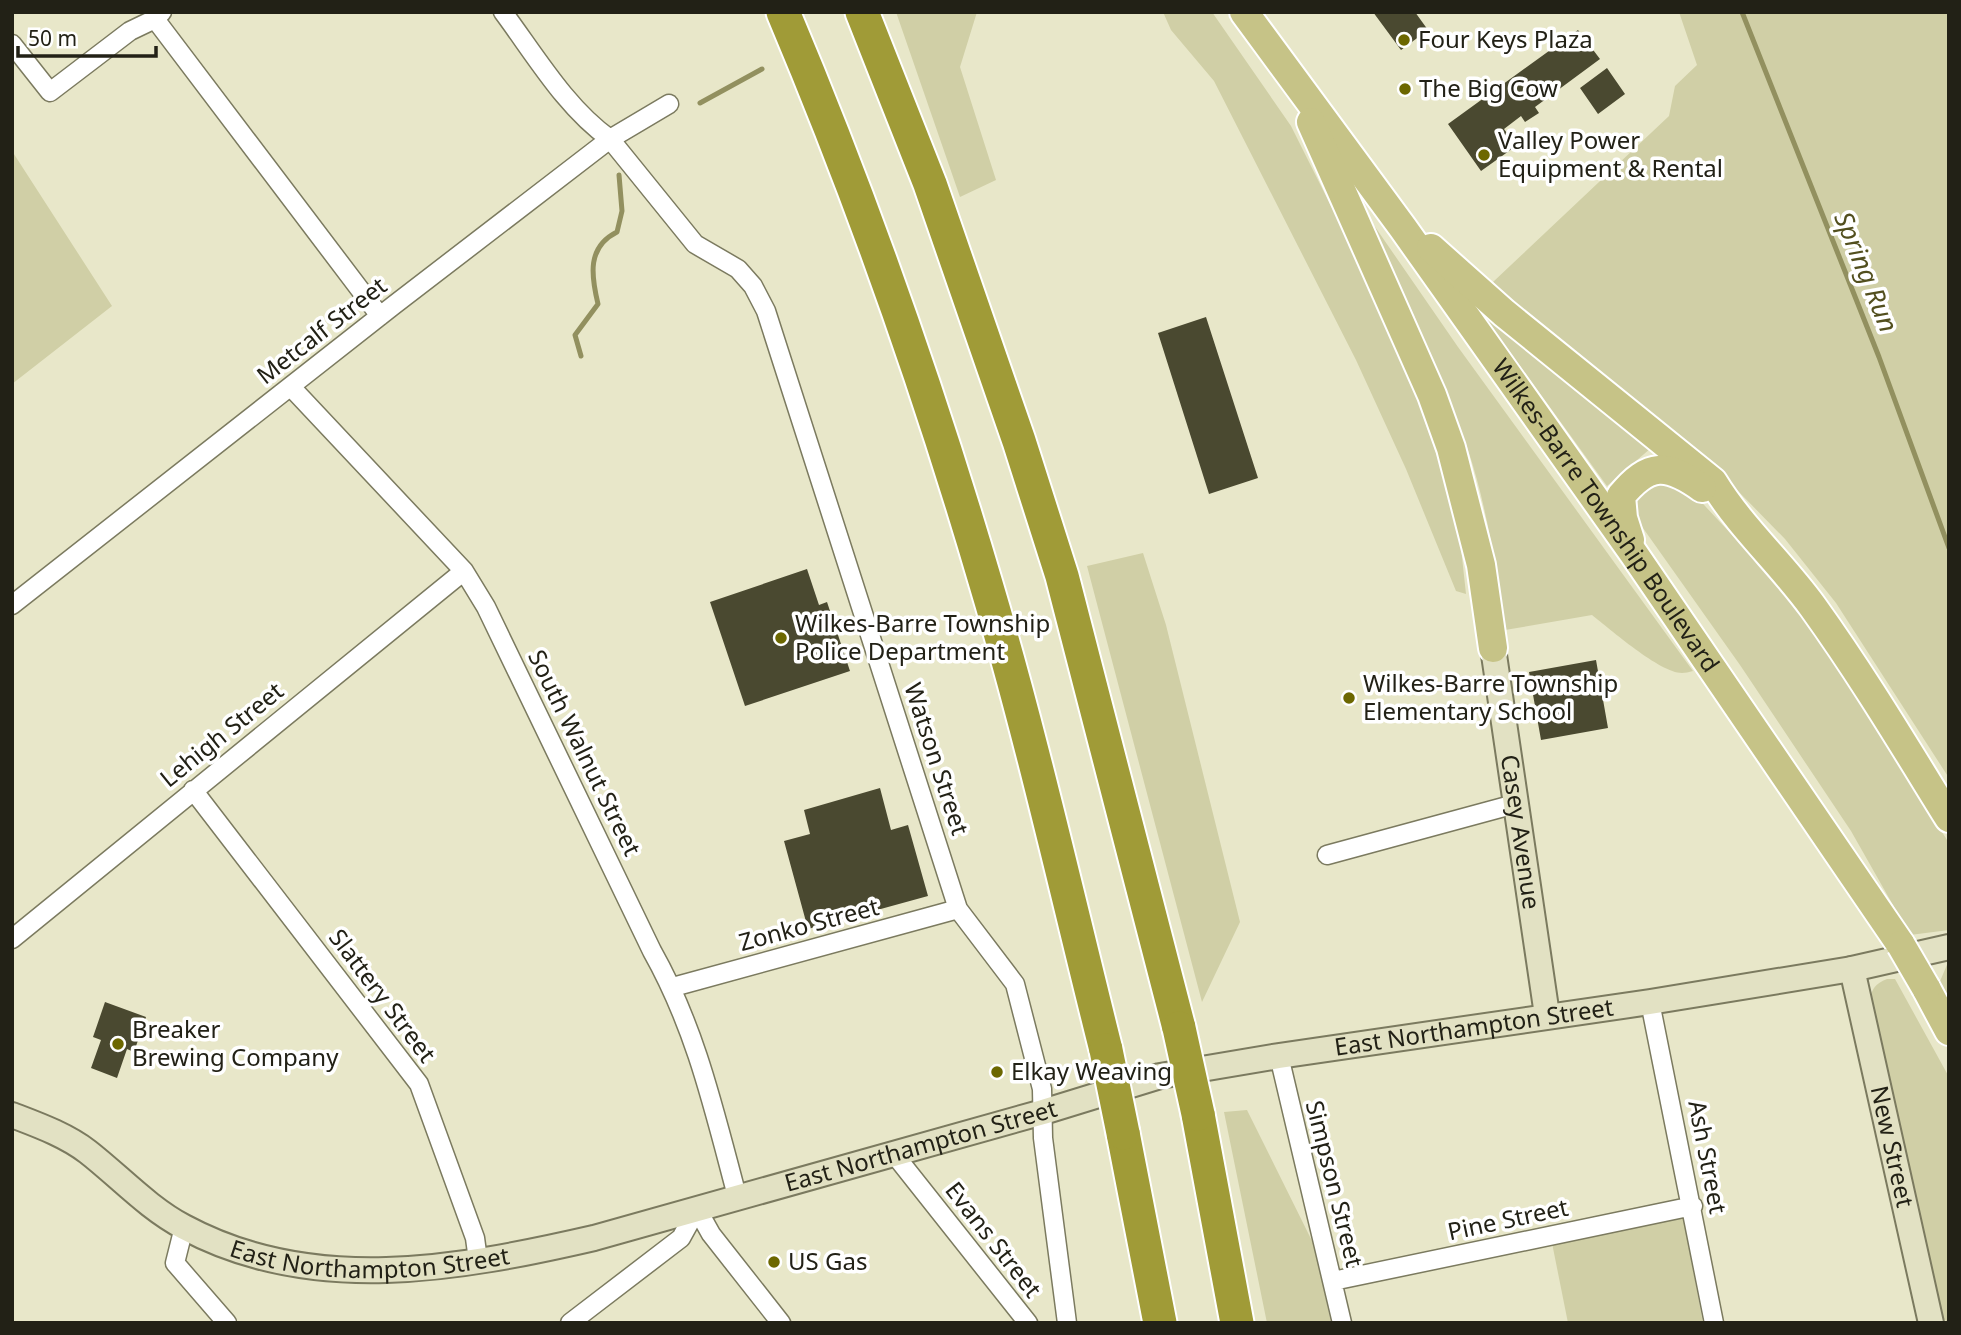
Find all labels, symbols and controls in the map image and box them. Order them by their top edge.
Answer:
scale bar [18,14,156,58]
place label: Four Keys Plaza [1418,22,1593,55]
text: 50 m [28,24,77,52]
marker: Four Keys Plaza [1396,32,1412,48]
place label: The Big Cow [1419,71,1558,104]
marker: The Big Cow [1397,81,1413,97]
place label: Valley Power Equipment & Rental [1498,123,1723,184]
marker: Valley Power Equipment & Rental [1476,147,1492,163]
water label: Spring Run [1826,206,1907,337]
street label: Metcalf Street [249,268,393,391]
street label: Wilkes-Barre Township Boulevard [1486,351,1728,678]
place label: Wilkes-Barre Township Police Department [795,606,1050,667]
marker: Wilkes-Barre Township Police Department [773,630,789,646]
street label: South Walnut Street [521,644,650,861]
place label: Wilkes-Barre Township Elementary School [1363,666,1618,727]
street label: Lehigh Street [152,674,290,794]
street label: Watson Street [897,678,978,839]
marker: Wilkes-Barre Township Elementary School [1341,690,1357,706]
street label: Casey Avenue [1494,752,1549,911]
street label: Zonko Street [735,889,883,958]
street label: Slattery Street [322,922,444,1069]
street label: East Northampton Street [1332,989,1616,1063]
place label: Breaker Brewing Company [132,1012,339,1073]
marker: Breaker Brewing Company [110,1036,126,1052]
place label: Elkay Weaving [1011,1054,1172,1087]
marker: Elkay Weaving [989,1064,1005,1080]
street label: New Street [1864,1082,1923,1210]
street label: East Northampton Street [780,1091,1061,1199]
street label: Simpson Street [1299,1097,1372,1271]
street label: Ash Street [1681,1097,1736,1217]
street label: Evans Street [939,1174,1050,1304]
street label: Pine Street [1444,1190,1571,1247]
street label: East Northampton Street [226,1231,512,1285]
place label: US Gas [788,1244,867,1277]
marker: US Gas [766,1254,782,1270]

